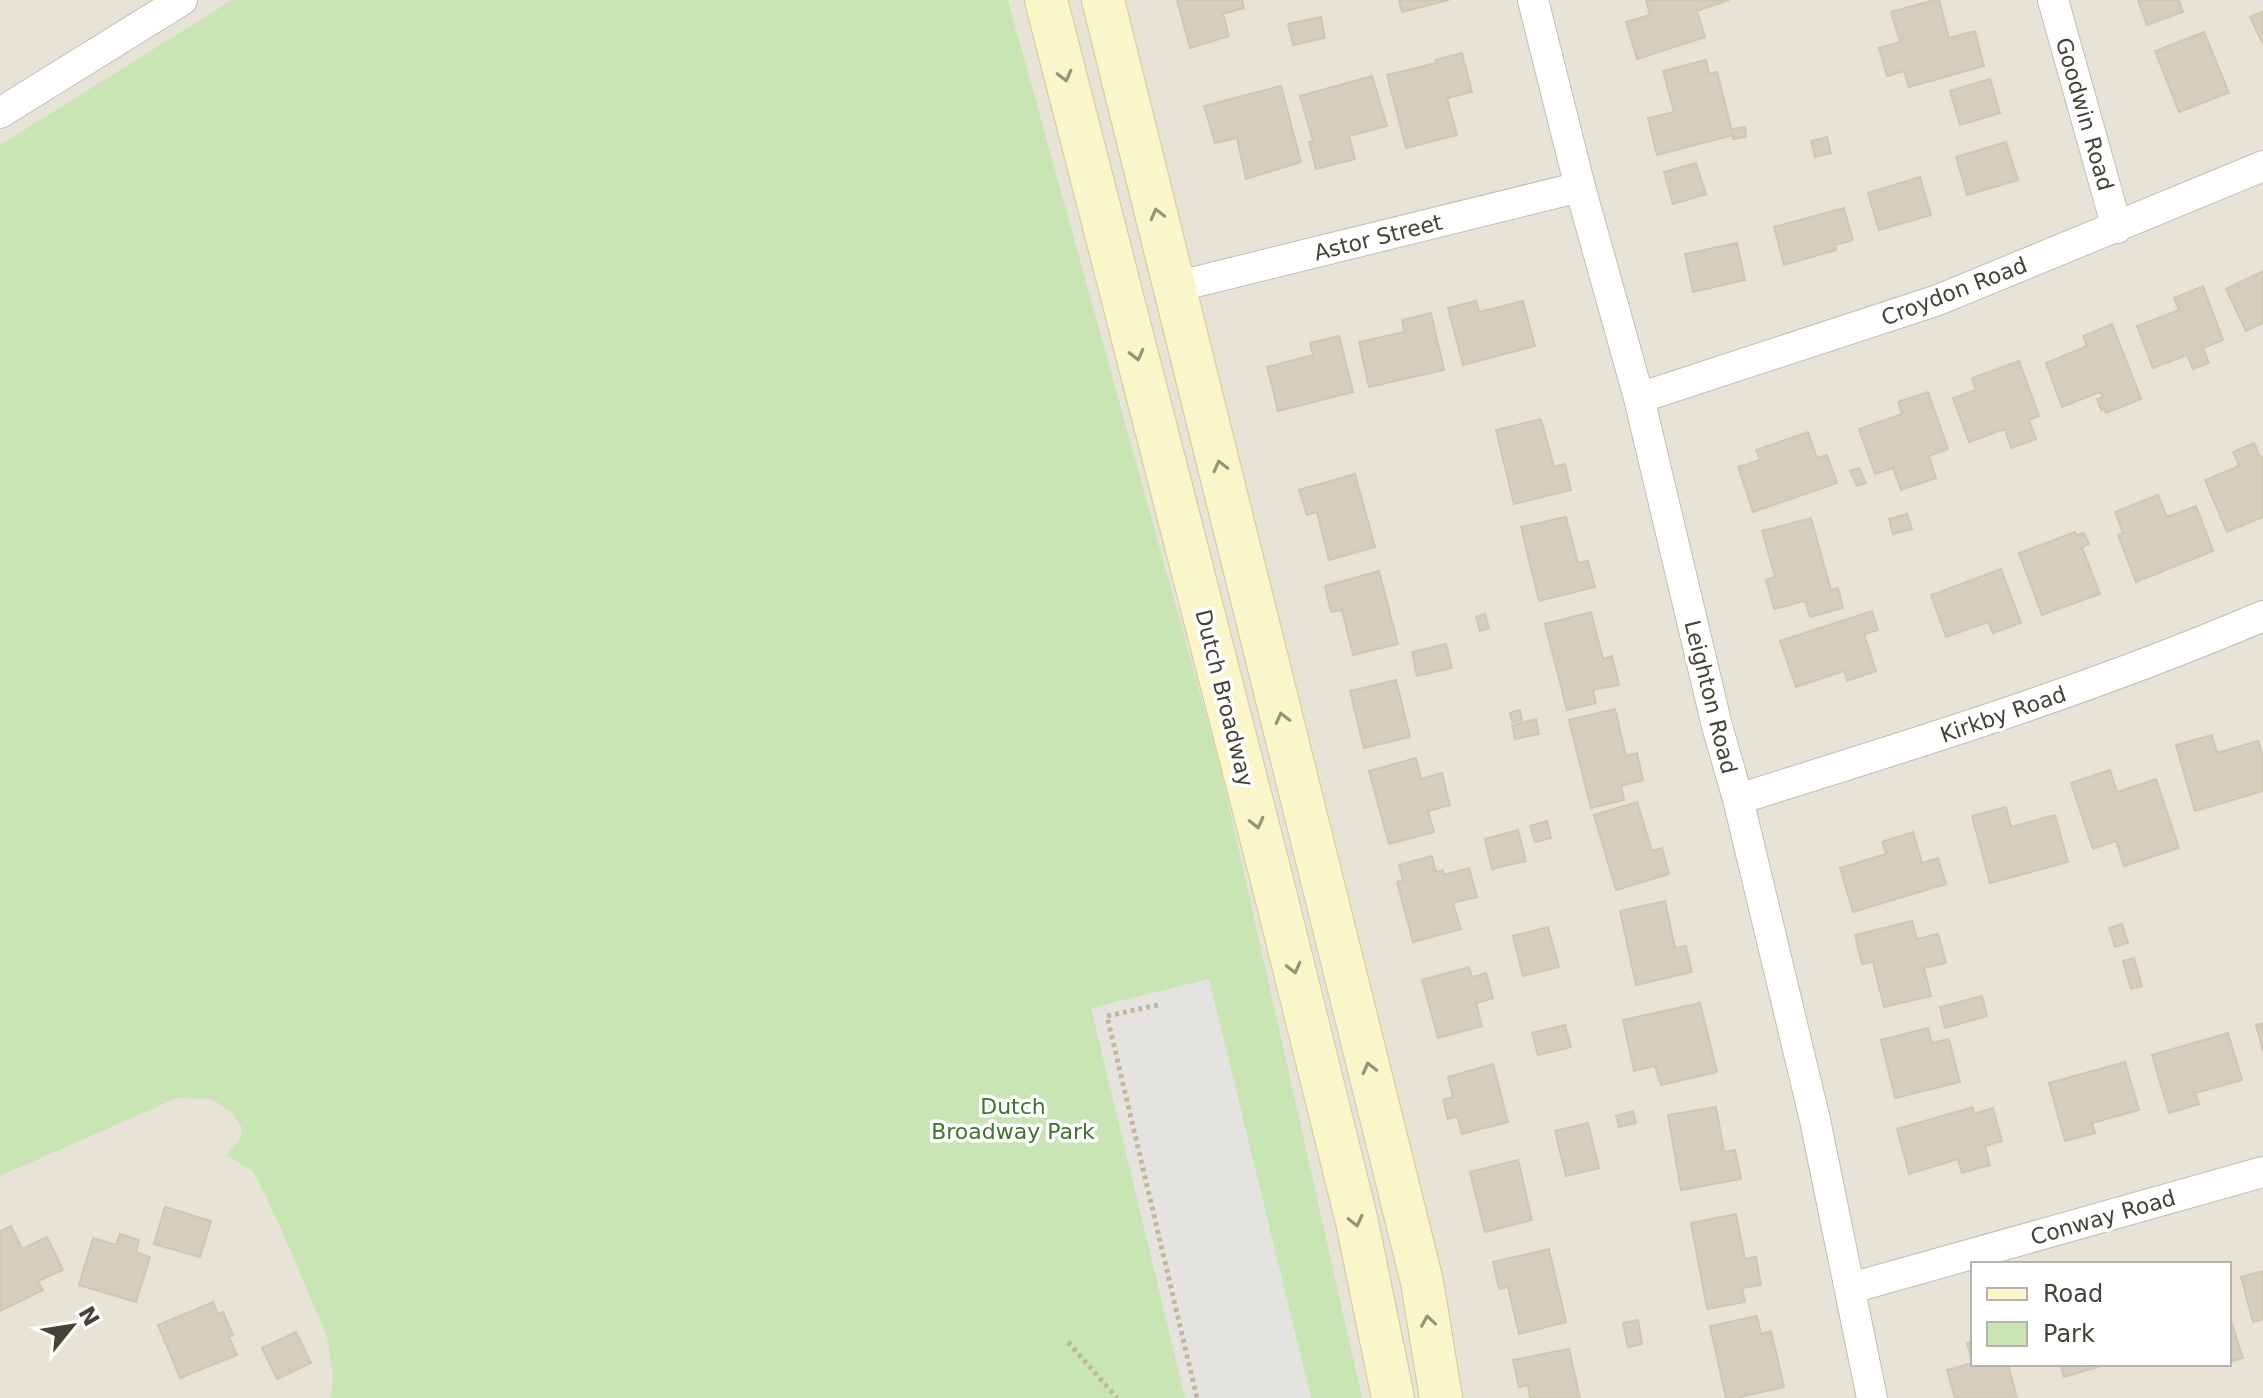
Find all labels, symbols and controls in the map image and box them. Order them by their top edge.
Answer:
street label: Goodwin Road [2051,35,2118,194]
one-way arrow [1055,68,1072,82]
one-way arrow [1149,207,1166,221]
street label: Astor Street [1311,209,1445,266]
street label: Croydon Road [1878,252,2031,331]
one-way arrow [1127,347,1144,361]
one-way arrow [1212,460,1229,473]
street label: Dutch Broadway [1190,607,1259,789]
street label: Leighton Road [1679,618,1742,777]
street label: Kirkby Road [1937,681,2069,748]
one-way arrow [1274,712,1291,726]
one-way arrow [1248,816,1265,830]
one-way arrow [1285,961,1302,975]
one-way arrow [1361,1062,1378,1076]
park label: Dutch Broadway Park [931,1094,1095,1144]
street label: Conway Road [2028,1185,2178,1250]
one-way arrow [1347,1213,1364,1227]
legend [1971,1262,2231,1366]
text: Road [2043,1280,2103,1308]
north arrow [32,1286,112,1366]
text: N [73,1302,104,1330]
one-way arrow [1421,1314,1438,1328]
text: Park [2043,1320,2095,1348]

